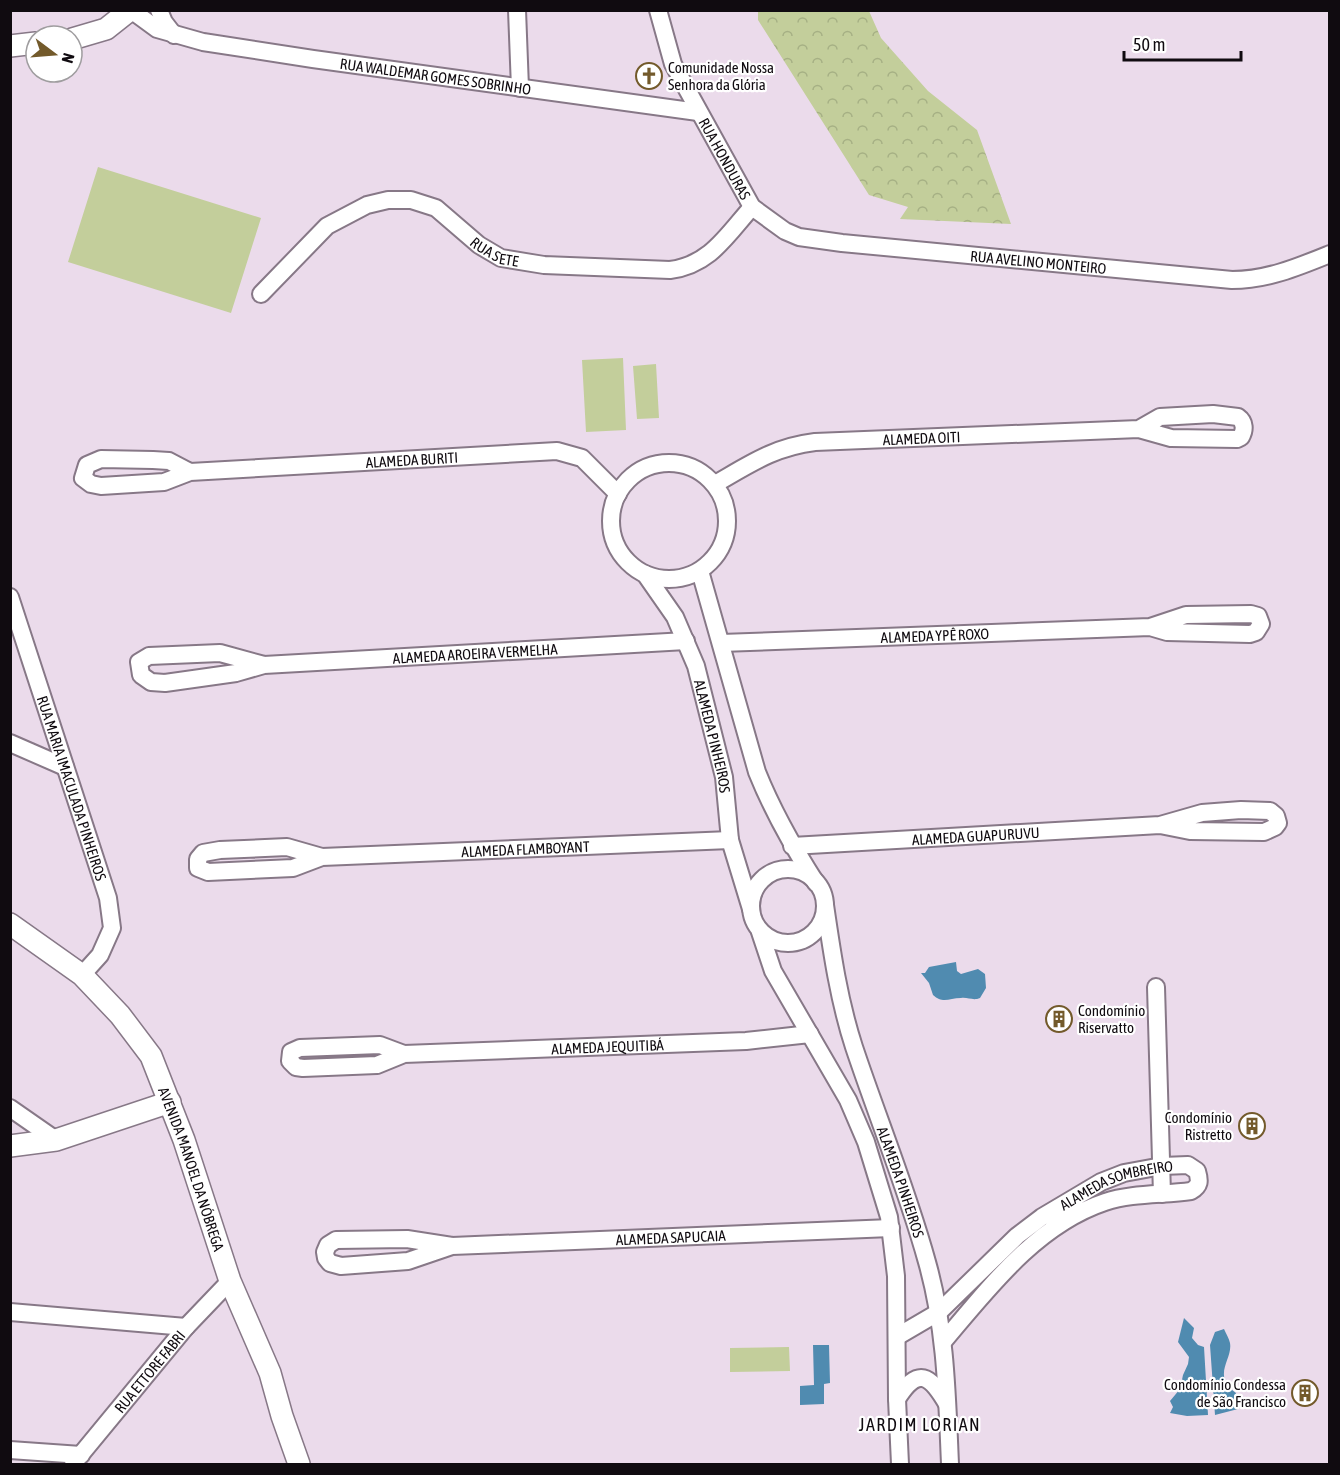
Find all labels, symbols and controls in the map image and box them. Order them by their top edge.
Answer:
north arrow [24,24,84,84]
scale bar [1124,24,1241,62]
text: 50 m [1133,34,1165,55]
text: N [58,51,78,65]
street label: RUA WALDEMAR GOMES SOBRINHO [339,54,532,97]
place label: Comunidade Nossa Senhora da Glória [668,59,774,93]
church icon: Comunidade Nossa Senhora da Glória [634,61,664,91]
street label: RUA HONDURAS [696,115,755,202]
street label: RUA SETE [467,233,520,269]
street label: RUA AVELINO MONTEIRO [969,247,1107,277]
street label: ALAMEDA OITI [882,428,961,448]
street label: ALAMEDA BURITI [365,448,459,470]
street label: ALAMEDA YPÊ ROXO [880,624,990,646]
street label: ALAMEDA AROEIRA VERMELHA [392,640,559,666]
street label: ALAMEDA PINHEIROS [691,678,734,794]
street label: RUA MARIA IMACULADA PINHEIROS [34,694,110,883]
street label: ALAMEDA GUAPURUVU [911,823,1040,848]
street label: ALAMEDA FLAMBOYANT [461,837,590,860]
place label: Condomínio Riservatto [1078,1002,1145,1036]
building icon: Condomínio Riservatto [1044,1004,1074,1034]
street label: ALAMEDA JEQUITIBÁ [551,1036,665,1057]
street label: AVENIDA MANOEL DA NÓBREGA [156,1085,228,1254]
place label: Condomínio Ristretto [1165,1109,1232,1143]
building icon: Condomínio Ristretto [1237,1111,1267,1141]
street label: ALAMEDA PINHEIROS [874,1124,928,1239]
street label: ALAMEDA SOMBREIRO [1056,1157,1173,1213]
street label: ALAMEDA SAPUCAIA [615,1226,727,1248]
street label: RUA ETTORE FABRI [111,1327,188,1416]
place label: Condomínio Condessa de São Francisco [1164,1376,1286,1410]
building icon: Condomínio Condessa de São Francisco [1290,1378,1320,1408]
district label: JARDIM LORIAN [859,1414,981,1435]

